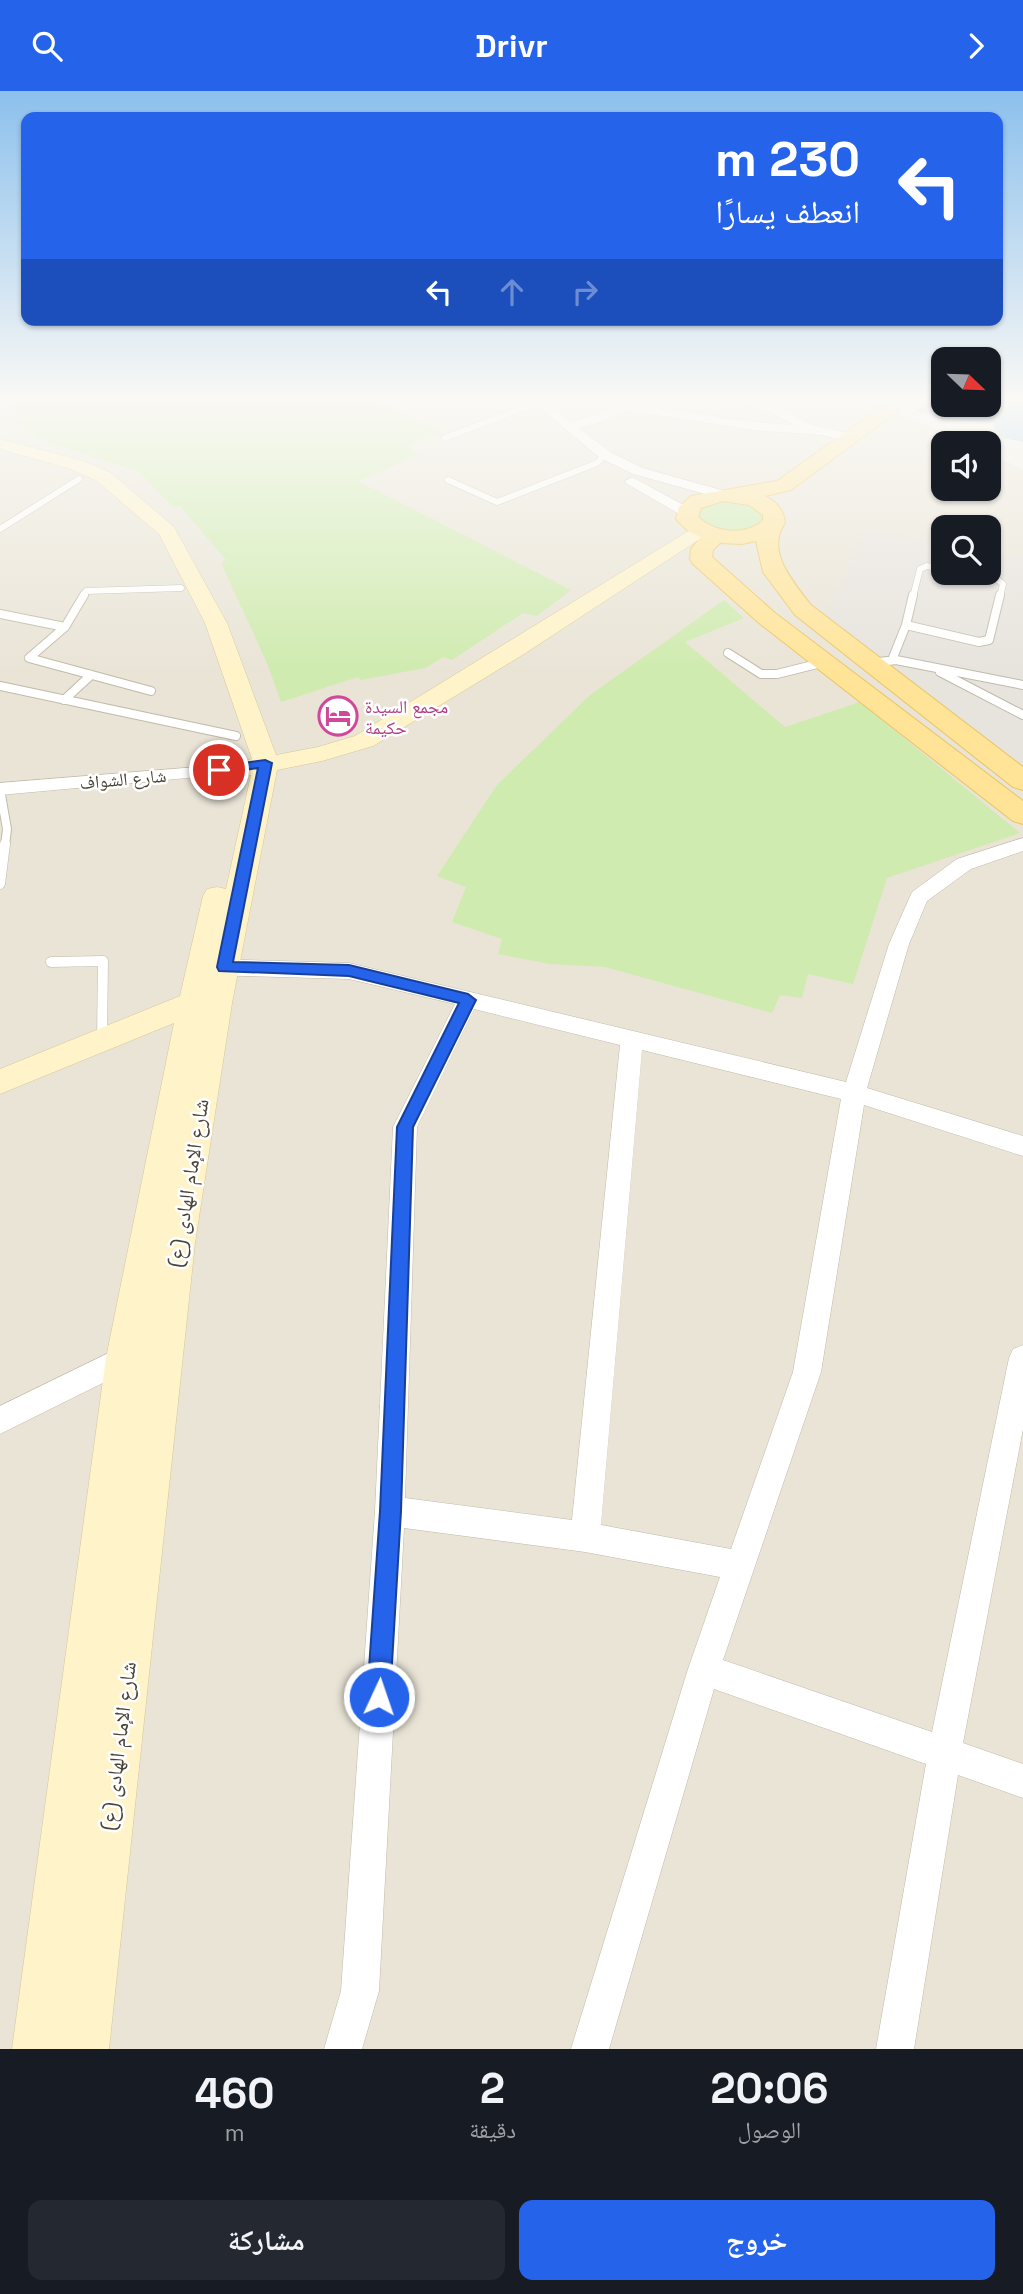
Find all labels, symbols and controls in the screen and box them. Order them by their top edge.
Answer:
text: Drivr [475,26,548,66]
icon: search [28,27,66,65]
icon: forward [957,27,995,65]
text: 230 m [715,128,860,190]
icon: left [884,140,975,231]
text: انعطف يسارًا [716,192,860,232]
icon: left [420,273,458,311]
icon: ahead [493,273,531,311]
icon: right [566,273,604,311]
north arrow [931,347,1001,417]
map controls [931,347,1001,585]
button: sound [931,431,1001,501]
button: search [931,515,1001,585]
hotel icon: مجمع السيدة حكيمة [317,695,359,737]
place label: مجمع السيدة حكيمة [365,695,448,739]
pin [189,740,249,800]
icon: arrive [200,751,238,789]
street label: شارع الشواف [79,764,167,794]
street label: شارع الإمام الهادی (ع) [161,1097,216,1269]
street label: شارع الإمام الهادی (ع) [94,1660,143,1832]
position arrow [342,1660,416,1734]
text: 2 [480,2062,505,2115]
text: 20:06 [711,2062,828,2115]
text: 460 [195,2067,275,2120]
text: دقيقة [469,2115,516,2145]
text: الوصول [738,2115,801,2145]
text: m [225,2118,244,2148]
button: مشاركة [28,2200,505,2280]
button: خروج [519,2200,995,2280]

